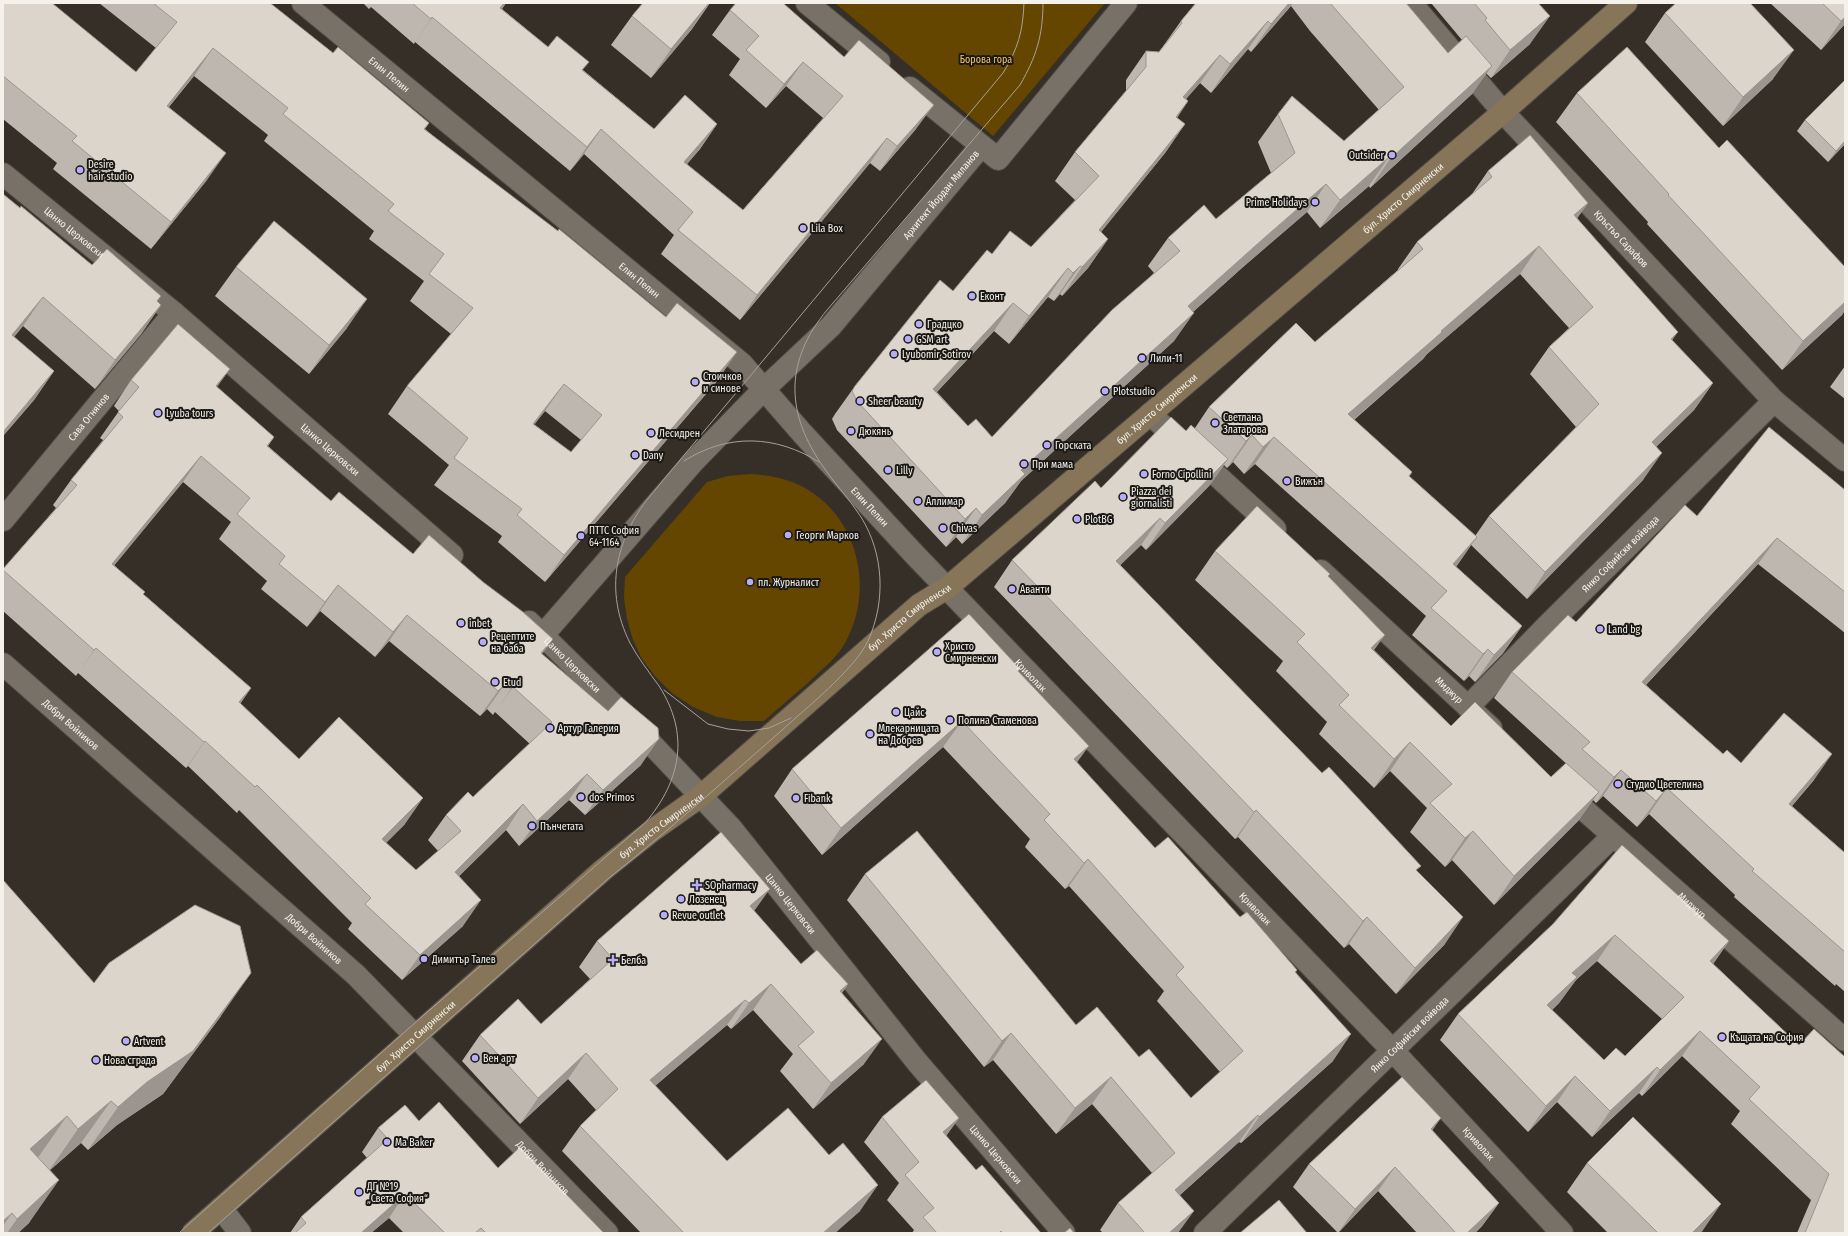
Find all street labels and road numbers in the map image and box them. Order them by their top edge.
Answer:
street label: Елин Пелин [366,55,412,95]
street label: Архитект Йордан Миланов [901,148,982,242]
street label: бул. Христо Смирненски [1361,161,1446,236]
street label: Цанко Церковски [41,205,106,261]
street label: Кръстьо Сарафов [1591,208,1651,270]
street label: Елин Пелин [616,260,662,301]
street label: бул. Христо Смирненски [1115,371,1200,447]
street label: Сава Огнянов [66,391,112,444]
street label: Цанко Церковски [298,421,362,479]
street label: Елин Пелин [848,485,891,529]
street label: Янко Софийски войвода [1580,513,1662,595]
street label: бул. Христо Смирненски [866,582,954,654]
street label: Цанко Церковски [541,635,603,696]
street label: Криволак [1012,657,1049,695]
street label: Миджур [1432,675,1465,706]
street label: Добри Войников [39,696,101,753]
street label: бул. Христо Смирненски [617,791,706,862]
street label: Цанко Церковски [762,871,818,937]
street label: Криволак [1236,890,1274,928]
street label: Миджур [1675,890,1708,922]
street label: Добри Войников [282,911,344,967]
street label: Янко Софийски войвода [1369,994,1451,1075]
street label: бул. Христо Смирненски [374,998,458,1075]
street label: Цанко Церковски [967,1123,1024,1187]
street label: Криволак [1460,1125,1497,1163]
street label: Добри Войников [513,1138,572,1198]

